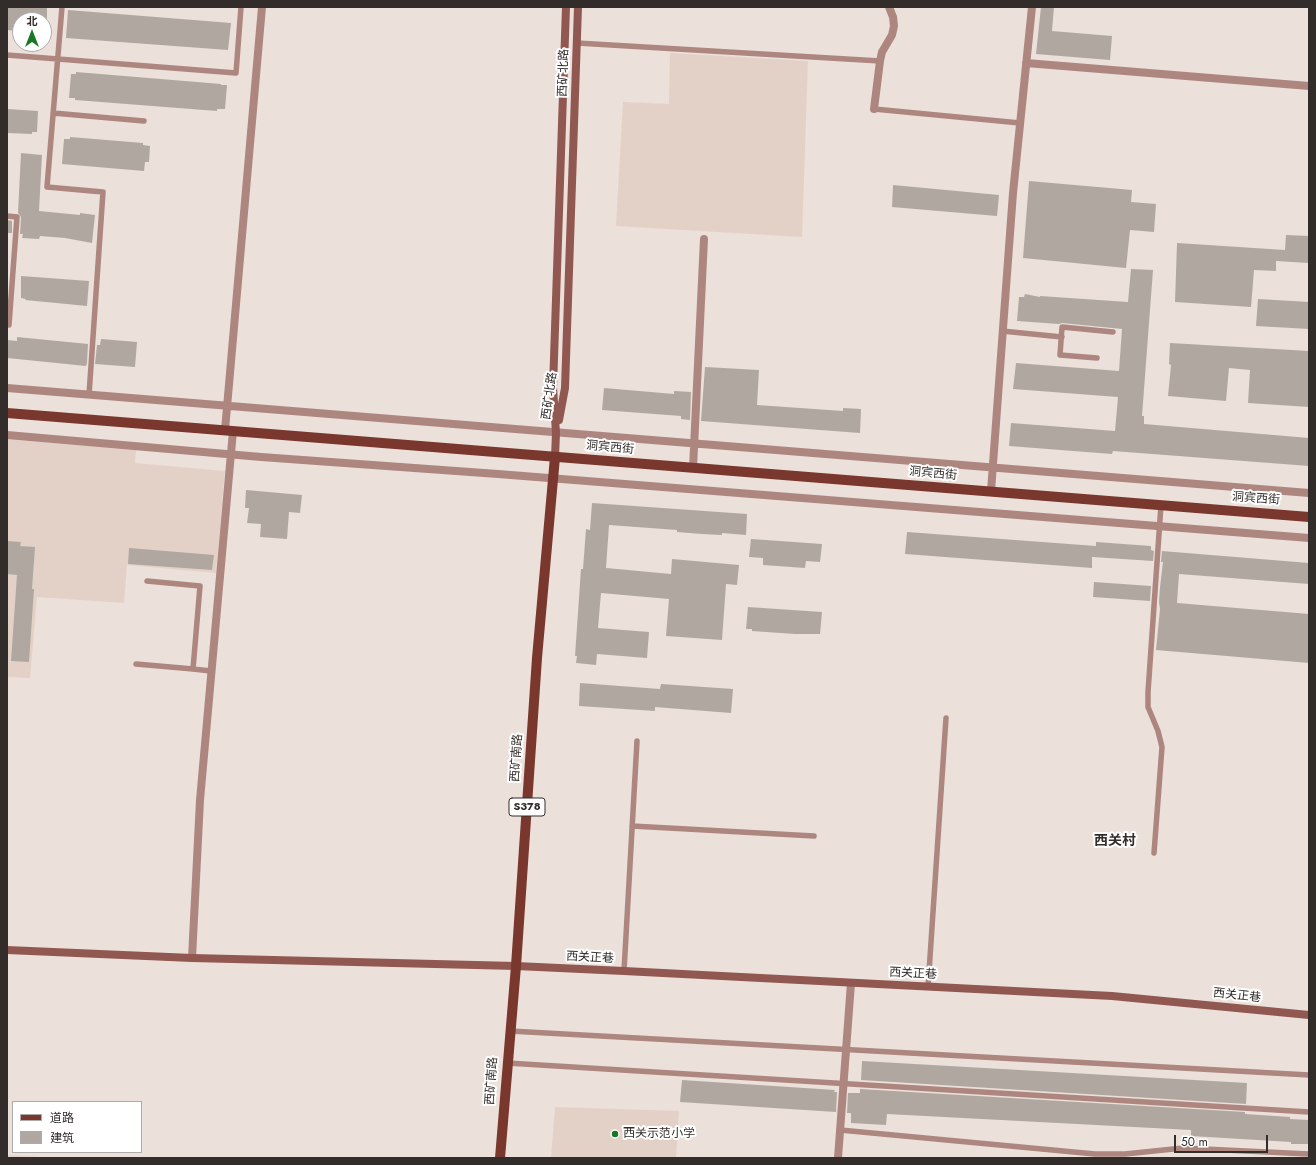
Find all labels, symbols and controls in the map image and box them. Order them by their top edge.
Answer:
north arrow [12,12,52,52]
text: 北 [27,13,38,29]
street label: 西矿北路 [556,49,572,97]
street label: 西矿北路 [540,371,560,421]
street label: 洞宾西街 [585,439,635,457]
street label: 洞宾西街 [908,465,958,483]
street label: 洞宾西街 [1232,490,1280,508]
street label: 西矿南路 [508,734,526,782]
road number: S378 [509,798,545,816]
district label: 西关村 [1094,834,1136,850]
street label: 西关正巷 [566,950,614,966]
street label: 西关正巷 [889,966,937,982]
street label: 西关正巷 [1212,986,1262,1006]
street label: 西矿南路 [483,1057,501,1105]
legend [12,1101,142,1153]
text: 道路 [50,1109,74,1127]
place label: 西关示范小学 [623,1127,695,1141]
scale bar [1176,1127,1270,1153]
text: 建筑 [50,1129,74,1147]
marker: 西关示范小学 [610,1129,620,1139]
text: 50 m [1181,1133,1208,1151]

